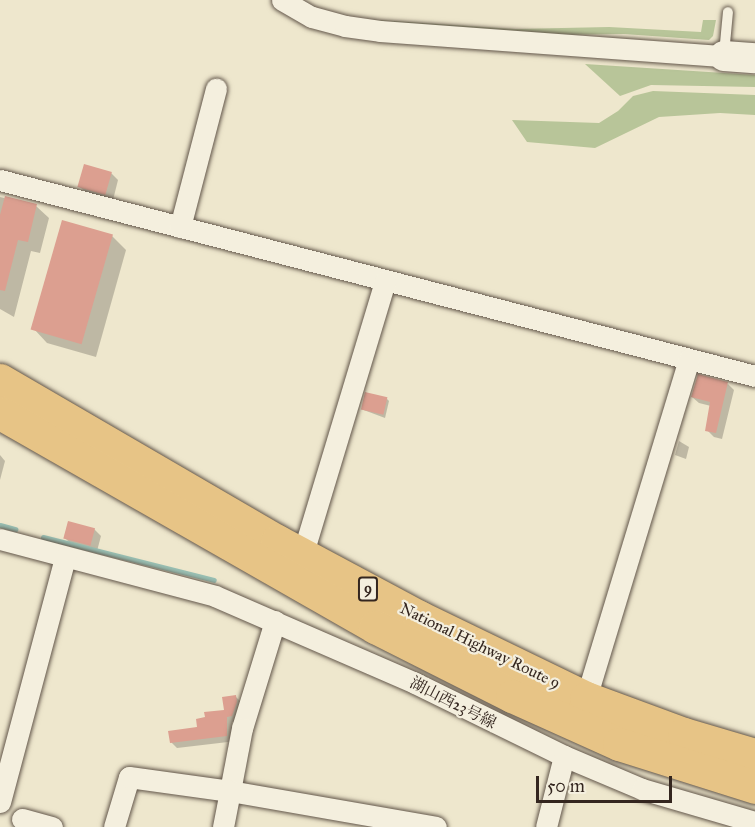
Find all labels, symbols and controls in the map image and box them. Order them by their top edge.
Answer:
road number: 9 [358,577,378,601]
street label: National Highway Route 9 [397,599,563,693]
street label: 湖山西23号線 [407,673,499,733]
scale bar [539,764,676,802]
text: 50 m [547,775,585,797]

